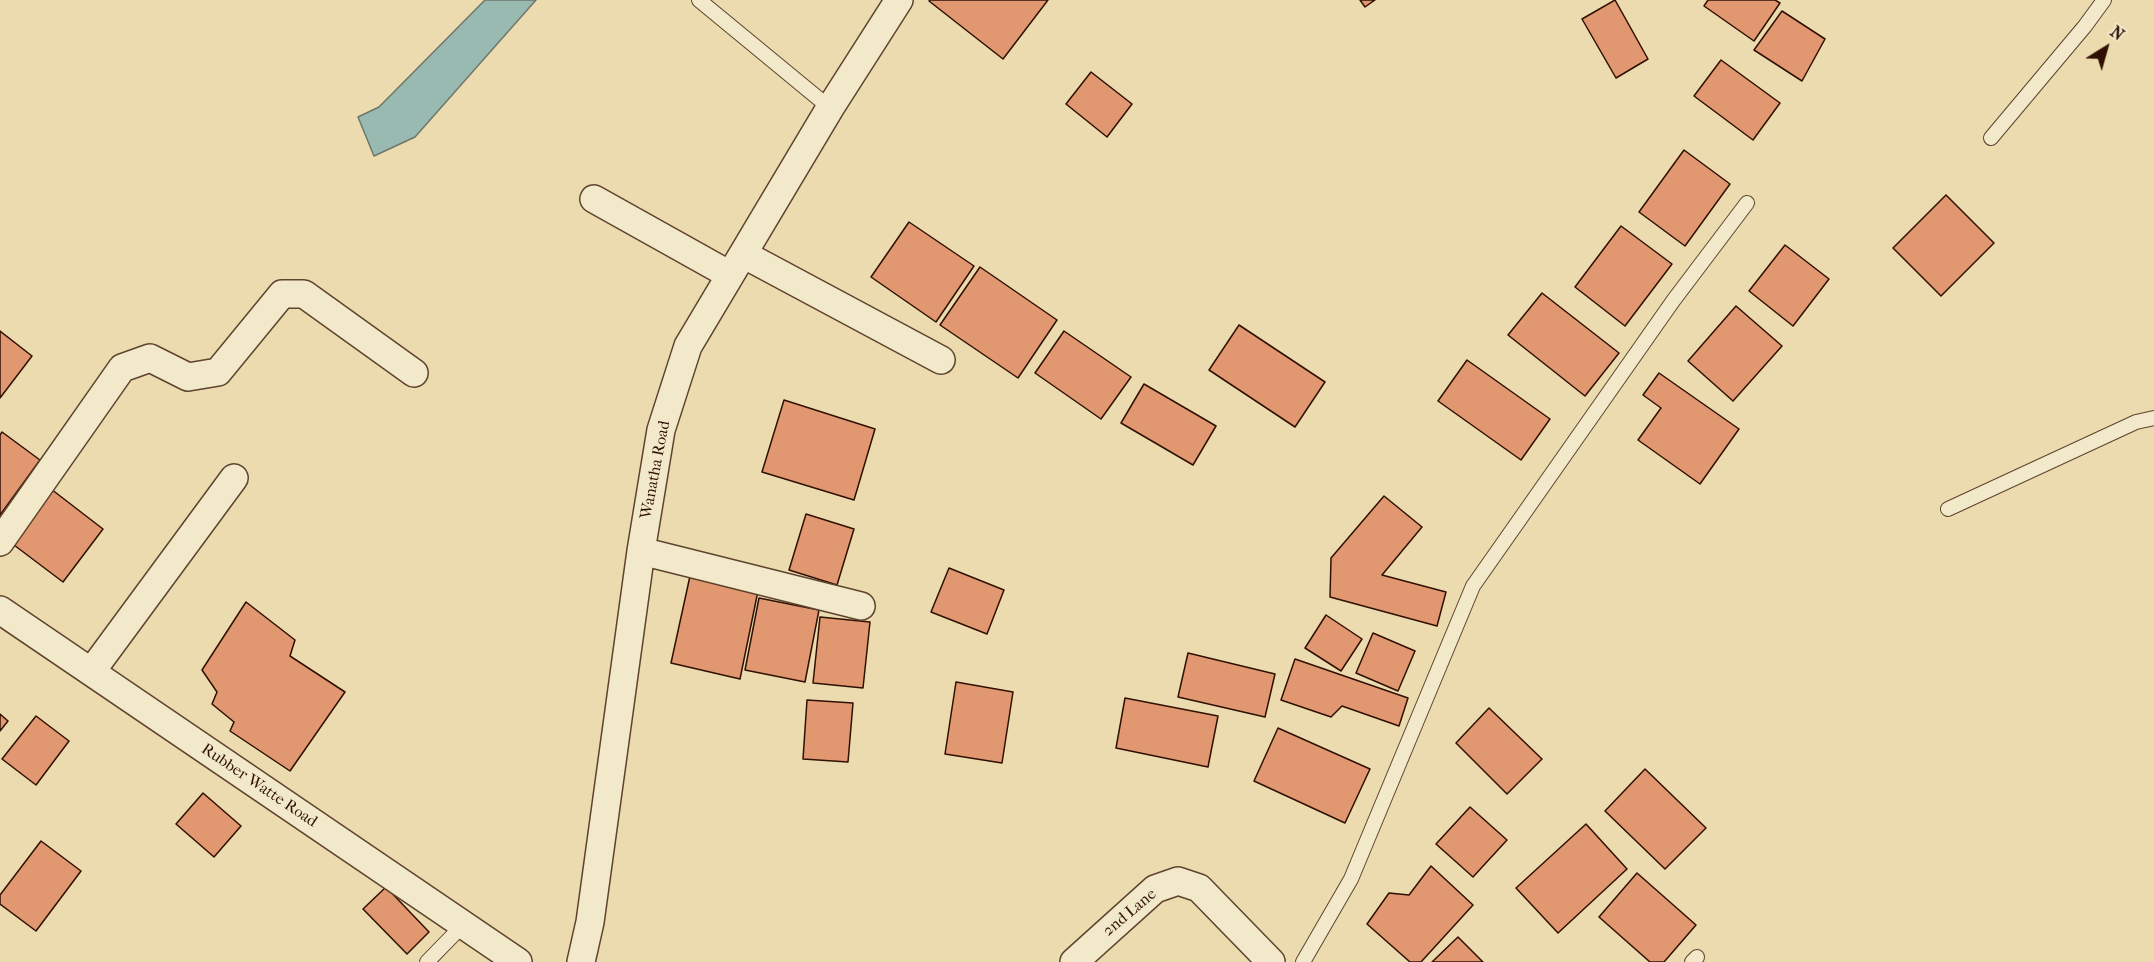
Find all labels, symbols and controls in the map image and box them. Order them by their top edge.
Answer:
north arrow [2076,18,2136,78]
text: N [2107,22,2128,44]
street label: Wanatha Road [637,419,675,521]
street label: Rubber Watte Road [197,740,321,832]
street label: 2nd Lane [1099,885,1161,941]

